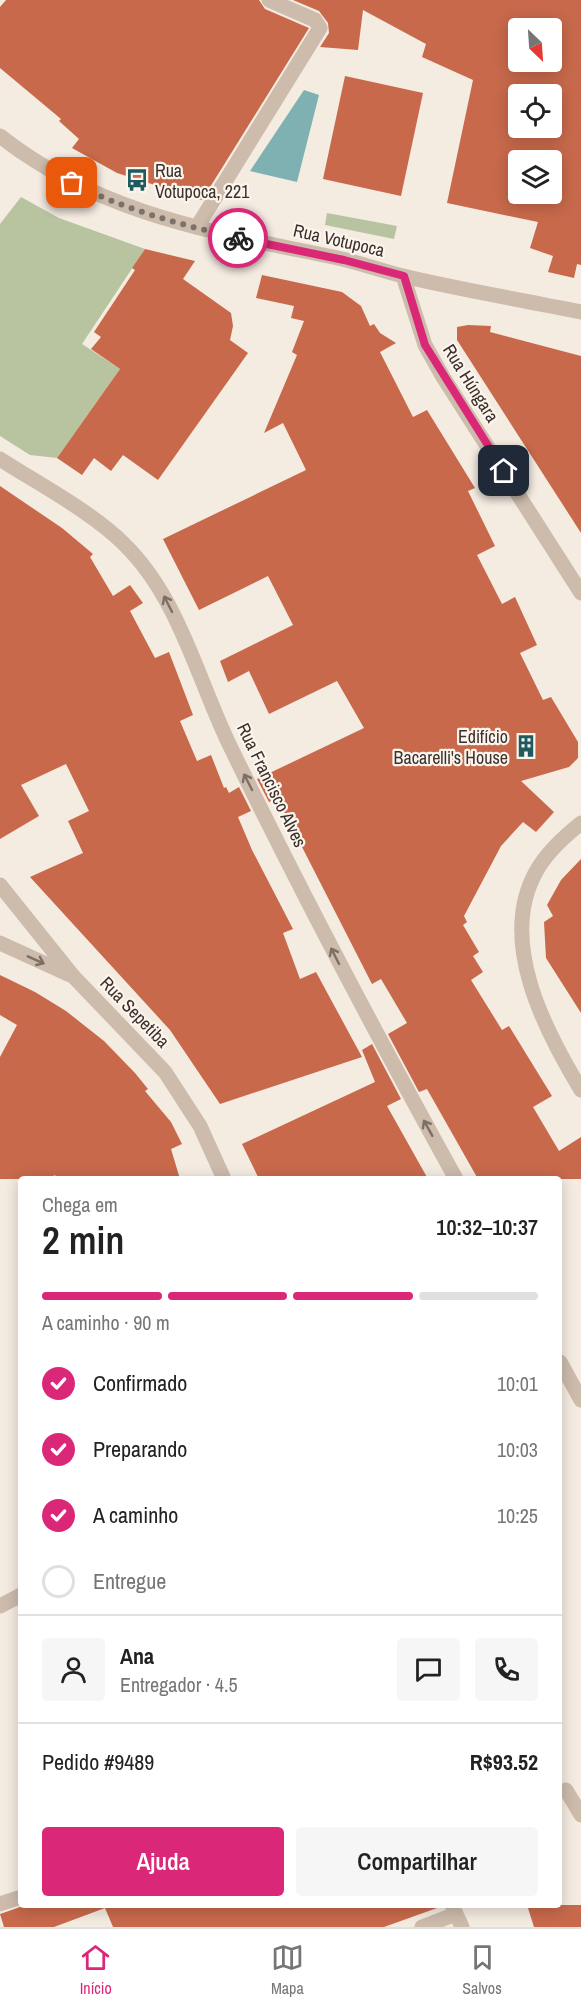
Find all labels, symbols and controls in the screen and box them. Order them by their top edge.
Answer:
north arrow [508,18,562,72]
map controls [508,18,562,204]
button: locate [508,84,562,138]
button: layers [508,150,562,204]
pin [46,157,97,208]
place label: Rua Votupoca, 221 [155,158,250,204]
icon: bag [55,166,88,199]
bus stop icon: Rua Votupoca, 221 [124,167,150,193]
courier [208,208,268,268]
street label: Rua Votupoca [291,217,387,263]
icon: bike [222,222,255,255]
street label: Rua Húngara [437,339,505,427]
pin [478,445,529,496]
icon: home [487,454,520,487]
one-way arrow [161,595,173,613]
street label: Rua Francisco Alves [231,719,313,851]
place label: Edifício Bacarelli's House [394,724,508,770]
building icon: Edifício Bacarelli's House [513,733,539,759]
one-way arrow [242,773,253,791]
one-way arrow [329,948,340,966]
one-way arrow [27,954,45,966]
street label: Rua Sepetiba [95,971,175,1053]
one-way arrow [421,1120,433,1137]
text: Chega em [42,1191,118,1218]
text: 10:32–10:37 [436,1212,538,1242]
text: 2 min [42,1214,124,1266]
text: A caminho · 90 m [42,1309,170,1336]
icon: check [42,1367,75,1400]
text: Confirmado [93,1368,187,1398]
text: 10:01 [497,1370,538,1397]
icon: check [42,1433,75,1466]
text: Preparando [93,1434,187,1464]
text: 10:03 [497,1436,538,1463]
icon: check [42,1499,75,1532]
text: A caminho [93,1500,178,1530]
text: 10:25 [497,1502,538,1529]
text: Entregue [93,1566,166,1596]
button: person [42,1638,105,1701]
button: chat [397,1638,460,1701]
button: phone [475,1638,538,1701]
text: Ana [120,1641,154,1671]
text: Entregador · 4.5 [120,1671,238,1698]
text: Pedido #9489 [42,1747,154,1777]
text: R$93.52 [470,1747,538,1777]
button: Ajuda [42,1827,284,1896]
button: Compartilhar [296,1827,538,1896]
tab: Início [79,1941,112,1999]
tab: Mapa [271,1941,304,1999]
tab: Salvos [462,1941,502,1999]

